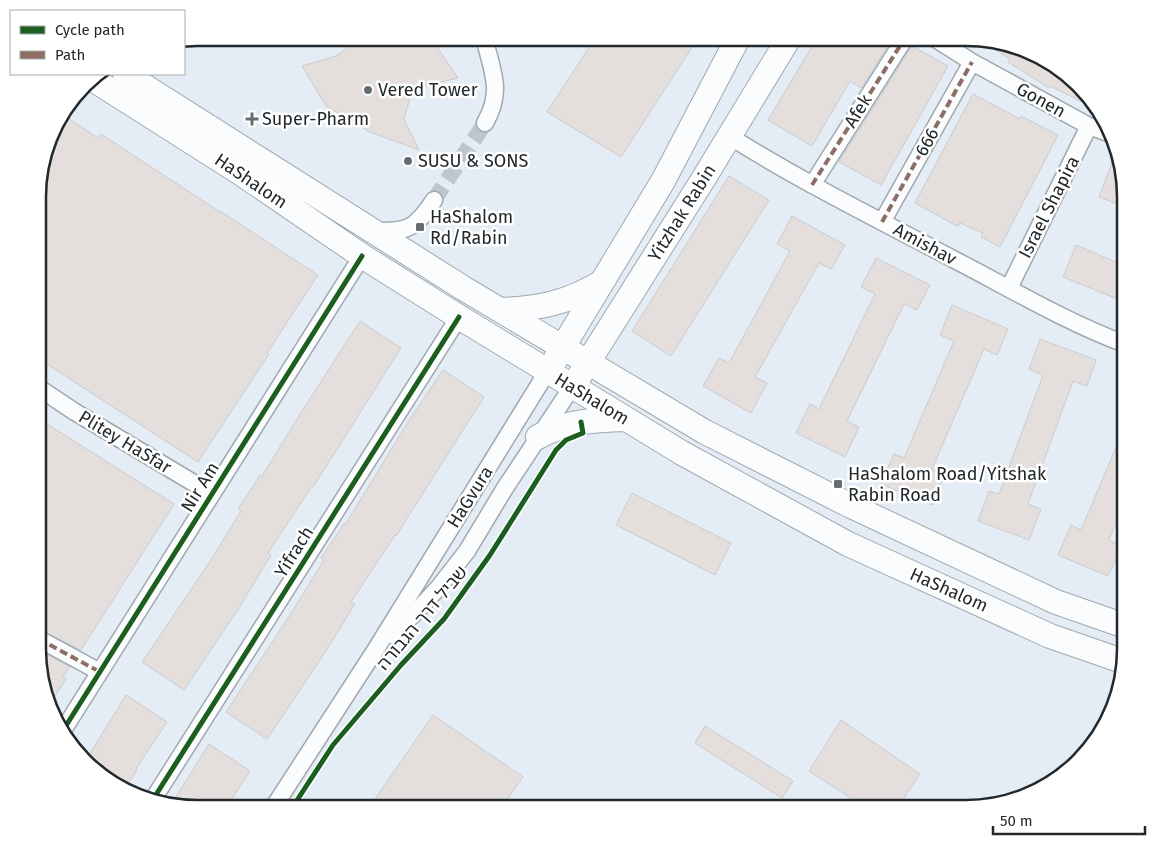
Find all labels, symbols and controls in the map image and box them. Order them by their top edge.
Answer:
legend [10,10,185,75]
text: Cycle path [55,21,125,39]
text: Path [55,46,85,64]
street label: Gonen [1013,78,1069,122]
place label: Vered Tower [378,79,478,101]
marker: Vered Tower [362,84,374,96]
street label: Afek [839,90,877,132]
place label: Super-Pharm [262,108,369,130]
marker: Super-Pharm [246,113,258,125]
street label: 666 [910,124,944,160]
street label: HaShalom [210,149,292,213]
place label: SUSU & SONS [418,150,529,172]
street label: Israel Shapira [1014,152,1084,262]
marker: SUSU & SONS [402,155,414,167]
street label: Yitzhak Rabin [643,160,721,266]
place label: HaShalom Rd/Rabin [430,206,513,249]
street label: Amishav [890,218,960,270]
marker: HaShalom Rd/Rabin [414,221,426,233]
street label: HaShalom [551,368,633,430]
street label: Plitey HaSfar [75,406,175,478]
street label: Nir Am [176,458,224,516]
street label: HaGvura [442,462,498,532]
place label: HaShalom Road/Yitshak Rabin Road [848,463,1047,506]
marker: HaShalom Road/Yitshak Rabin Road [832,478,844,490]
street label: Yifrach [270,522,318,582]
street label: שביל דרך הגבורה [372,561,472,675]
street label: HaShalom [907,563,991,617]
scale bar [993,804,1146,836]
text: 50 m [1000,812,1033,830]

